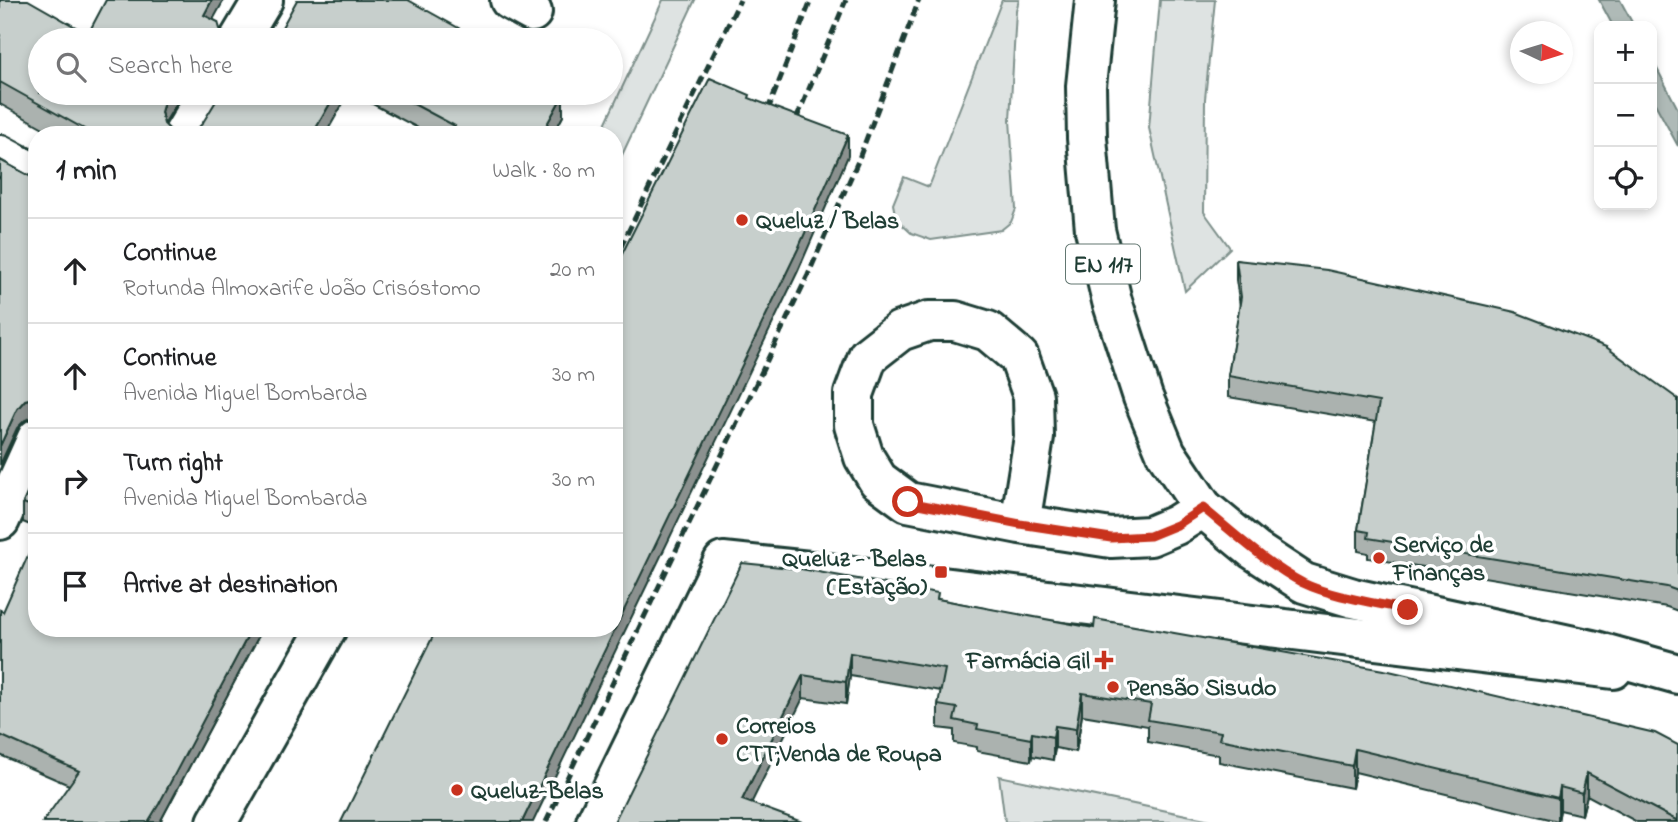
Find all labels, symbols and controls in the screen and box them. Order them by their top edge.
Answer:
north arrow [1510,21,1573,84]
map controls [1594,21,1657,210]
button: + [1594,21,1657,84]
search box [28,28,623,105]
icon: search [52,48,90,86]
text: Search here [108,48,233,86]
button: − [1594,84,1657,147]
button: locate [1594,147,1657,210]
text: 1 min [56,150,117,194]
text: Walk · 80 m [492,155,595,188]
place label: Queluz / Belas [756,205,899,240]
marker: Queluz / Belas [734,212,750,228]
text: Continue [123,235,216,273]
road number: EN 117 [1066,244,1140,284]
icon: ahead [56,252,94,290]
text: 20 m [550,254,595,287]
text: Rotunda Almoxarife João Crisóstomo [123,273,481,306]
text: Continue [123,340,216,378]
icon: ahead [56,357,94,395]
text: 30 m [552,359,595,392]
text: Avenida Miguel Bombarda [123,378,367,411]
text: Turn right [123,445,223,483]
icon: right [56,462,94,500]
text: 30 m [552,464,595,497]
text: Avenida Miguel Bombarda [123,483,367,516]
route start [892,486,923,517]
place label: Serviço de Finanças [1392,529,1495,592]
place label: Queluz - Belas (Estação) [782,543,927,606]
marker: Serviço de Finanças [1371,550,1387,566]
marker: Queluz - Belas (Estação) [933,564,949,580]
icon: arrive [56,567,94,605]
text: Arrive at destination [123,567,338,605]
route end [1392,594,1423,625]
place label: Farmácia Gil [965,645,1090,680]
marker: Farmácia Gil [1096,652,1112,668]
place label: Pensão Sisudo [1127,672,1276,707]
marker: Pensão Sisudo [1105,679,1121,695]
place label: Correios CTT;Venda de Roupa [736,710,942,773]
marker: Correios CTT;Venda de Roupa [714,731,730,747]
place label: Queluz-Belas [471,775,604,810]
marker: Queluz-Belas [449,782,465,798]

